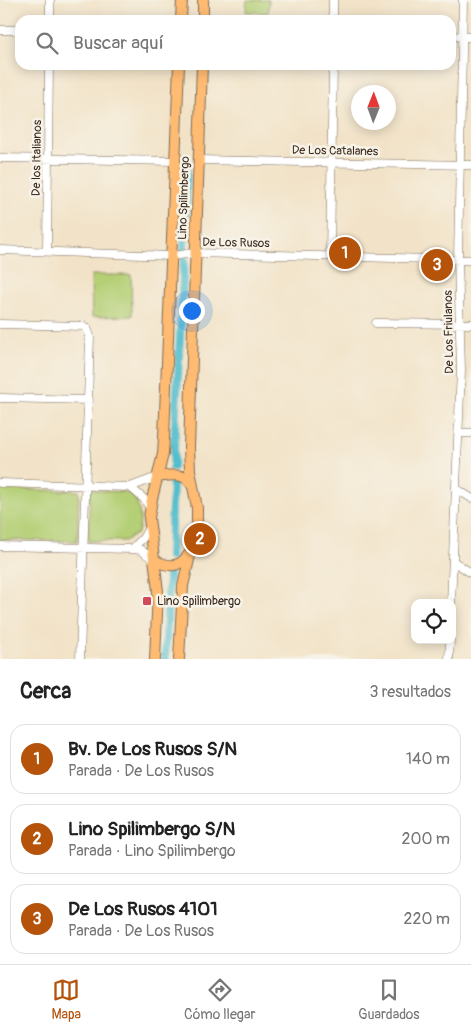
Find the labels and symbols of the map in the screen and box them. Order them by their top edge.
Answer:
north arrow [351,85,396,130]
street label: De los Italianos [29,119,45,196]
street label: De Los Catalanes [292,143,379,159]
street label: Lino Spilimbergo [175,155,193,240]
pin: 1 [329,234,361,272]
street label: De Los Rusos [202,235,270,251]
pin: 3 [421,246,453,284]
street label: De Los Friulanos [441,289,457,374]
your location [179,298,205,324]
pin: 2 [184,520,216,558]
place label: Lino Spilimbergo [157,594,241,609]
marker: Lino Spilimbergo [141,595,153,607]

